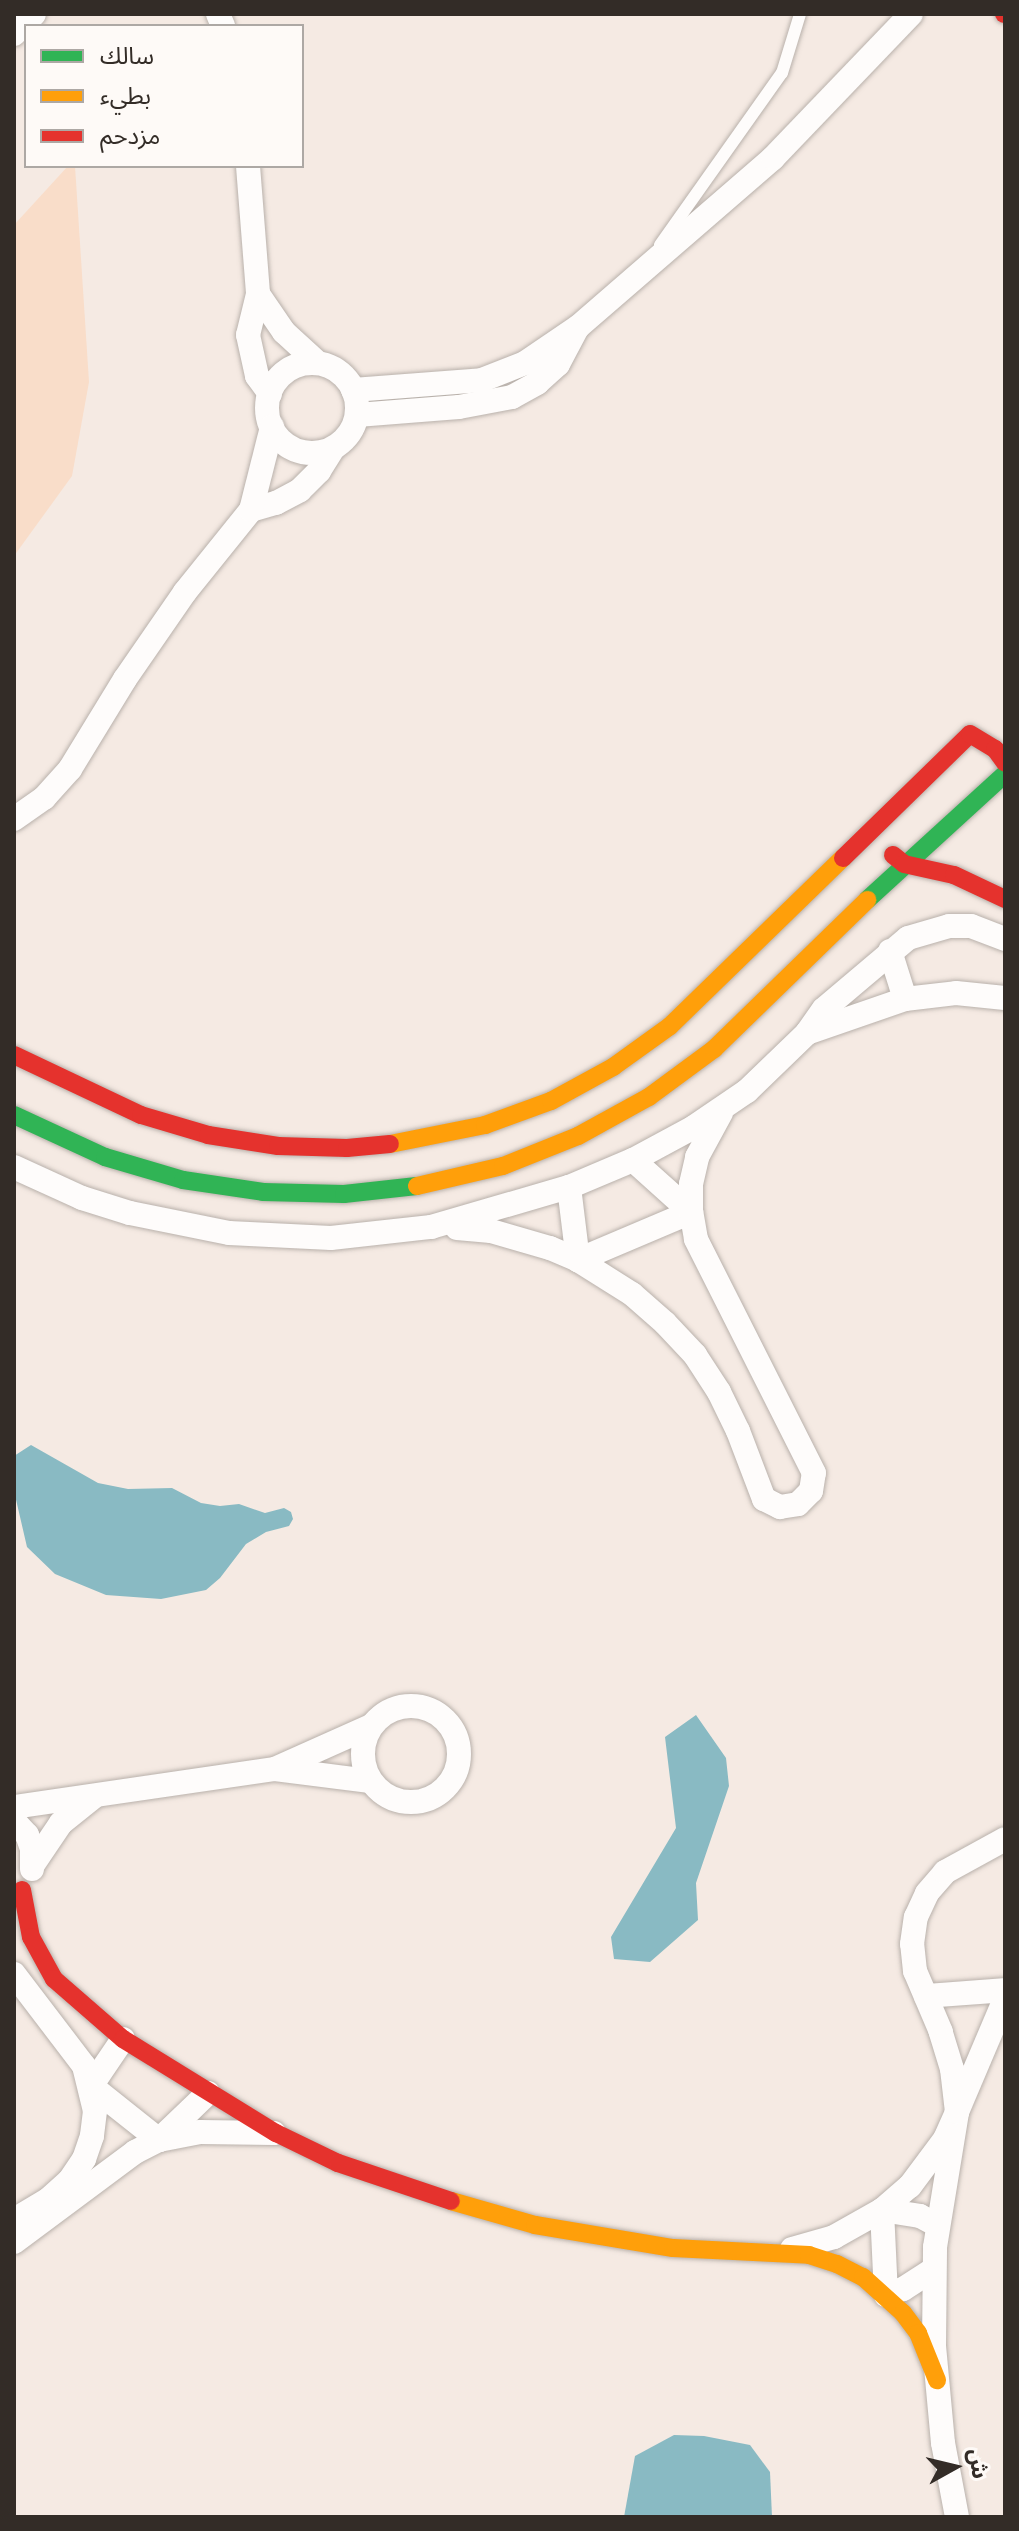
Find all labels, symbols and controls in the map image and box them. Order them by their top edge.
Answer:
legend [24,24,304,168]
text: سالك [100,40,154,71]
text: بطيء [100,80,151,111]
text: مزدحم [100,120,160,151]
north arrow [915,2427,995,2507]
text: ش [963,2447,995,2481]

